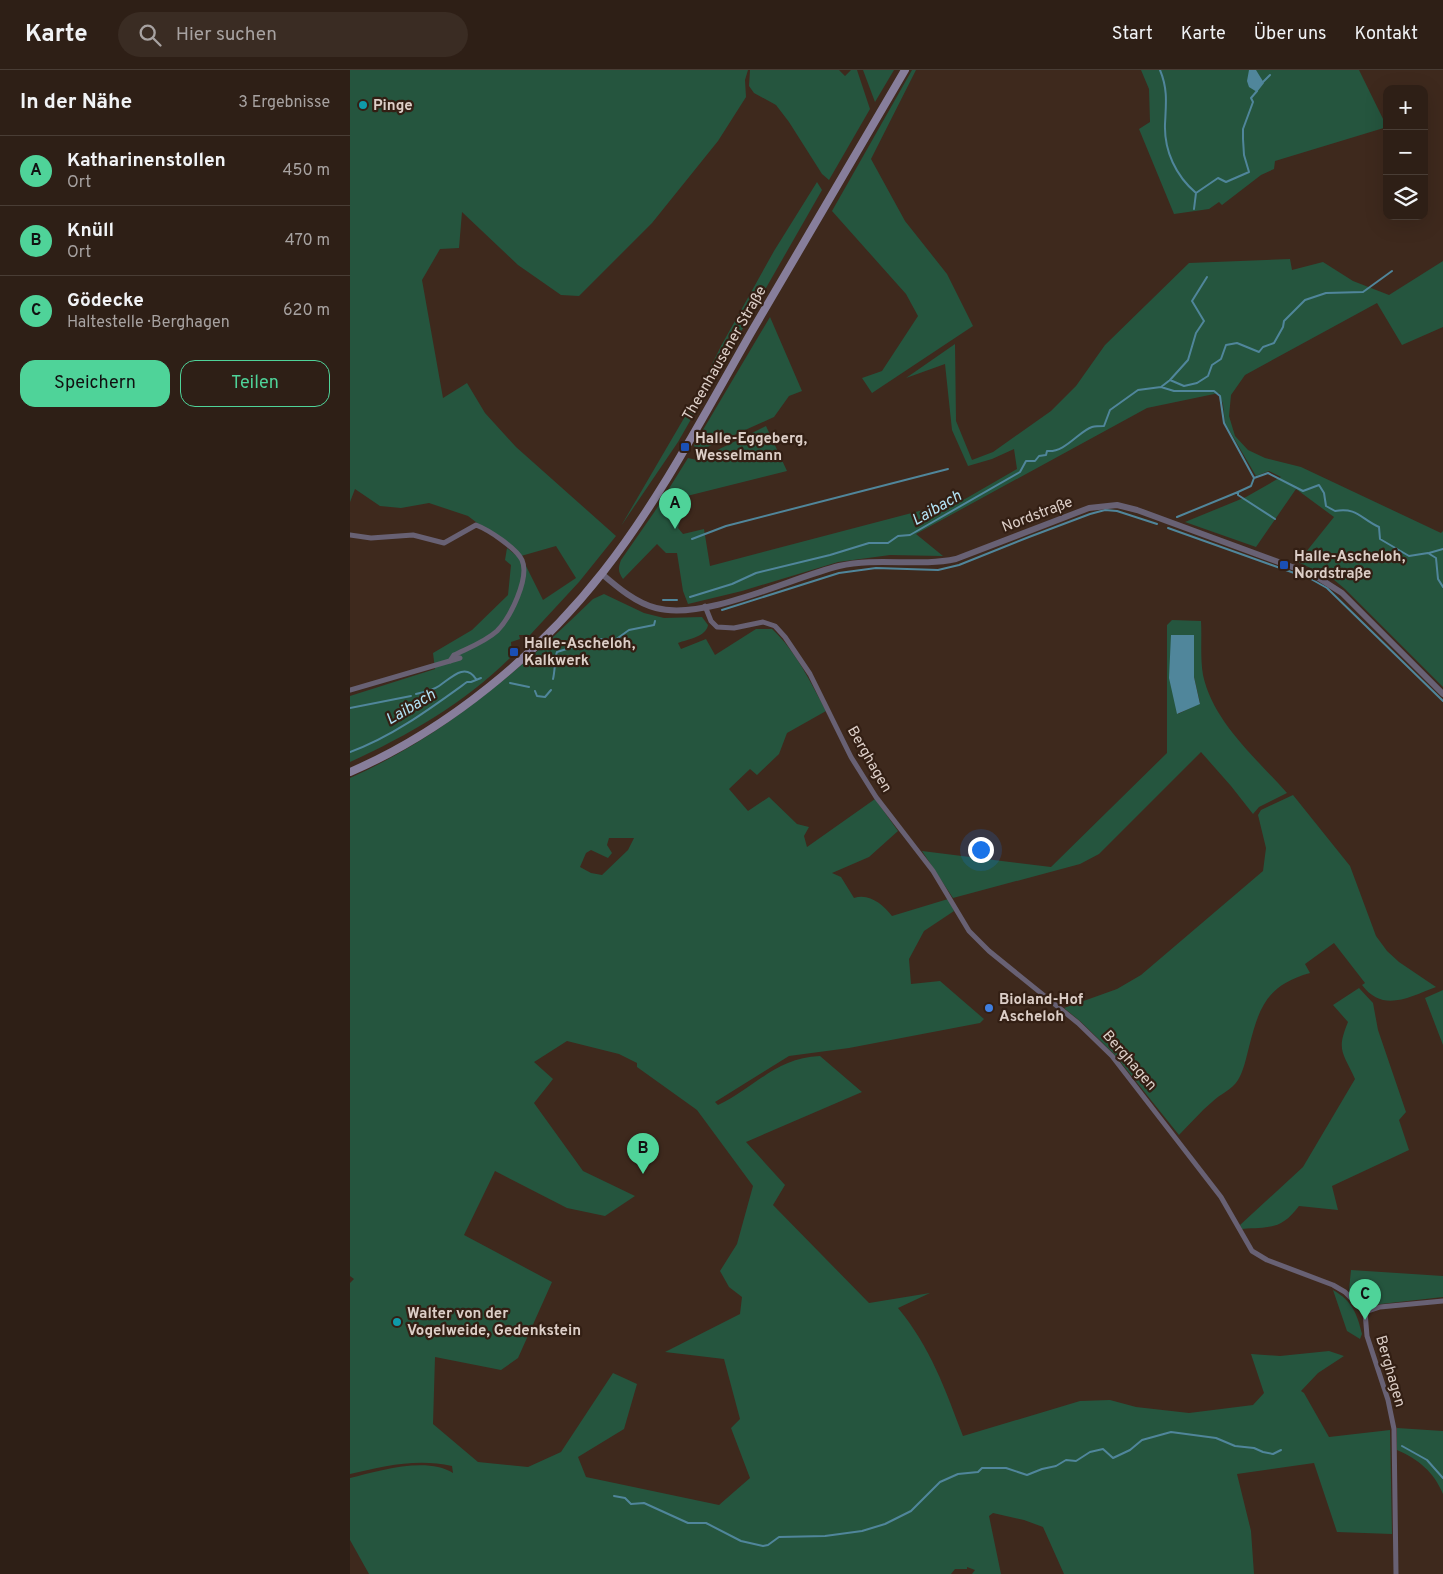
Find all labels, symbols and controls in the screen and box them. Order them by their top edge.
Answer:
search box [118,12,468,57]
text: Karte [25,20,88,50]
icon: search [136,21,164,49]
text: Hier suchen [176,23,277,47]
text: Start [1112,23,1153,46]
text: Karte [1181,23,1226,46]
text: Über uns [1254,23,1326,46]
text: Kontakt [1354,23,1418,46]
map controls [1383,85,1428,220]
button: + [1383,85,1428,130]
text: In der Nähe [20,89,132,116]
text: 3 Ergebnisse [238,93,330,113]
place label: Pinge [373,97,413,116]
marker: Pinge [357,99,369,111]
button: − [1383,130,1428,175]
text: Katharinenstollen [67,149,226,173]
text: A [30,161,42,181]
text: 450 m [283,161,330,181]
text: Ort [67,173,91,193]
button: layers [1383,175,1428,220]
text: Knüll [67,219,114,243]
text: B [30,231,42,251]
text: 470 m [285,231,330,251]
text: Ort [67,243,91,263]
street label: Theenhausener Straße [679,283,772,424]
text: Gödecke [67,289,144,313]
text: C [31,301,41,321]
text: 620 m [283,301,330,321]
text: Haltestelle · Berghagen [67,313,230,333]
button: Speichern [20,360,170,407]
button: Teilen [180,360,330,407]
place label: Halle-Eggeberg, Wesselmann [695,430,808,466]
marker: Halle-Eggeberg, Wesselmann [679,441,691,453]
water label: Laibach [909,486,966,531]
pin: A [659,488,691,529]
street label: Nordstraße [999,493,1076,538]
place label: Halle-Ascheloh, Nordstraße [1294,548,1406,584]
marker: Halle-Ascheloh, Nordstraße [1278,559,1290,571]
place label: Halle-Ascheloh, Kalkwerk [524,635,636,671]
marker: Halle-Ascheloh, Kalkwerk [508,646,520,658]
water label: Laibach [383,685,440,730]
street label: Berghagen [842,723,895,796]
your location [968,837,994,863]
place label: Bioland-Hof Ascheloh [999,991,1084,1027]
marker: Bioland-Hof Ascheloh [983,1002,995,1014]
street label: Berghagen [1097,1027,1160,1095]
pin: B [627,1133,659,1174]
pin: C [1349,1279,1381,1320]
place label: Walter von der Vogelweide, Gedenkstein [407,1305,581,1341]
marker: Walter von der Vogelweide, Gedenkstein [391,1316,403,1328]
street label: Berghagen [1370,1333,1409,1409]

